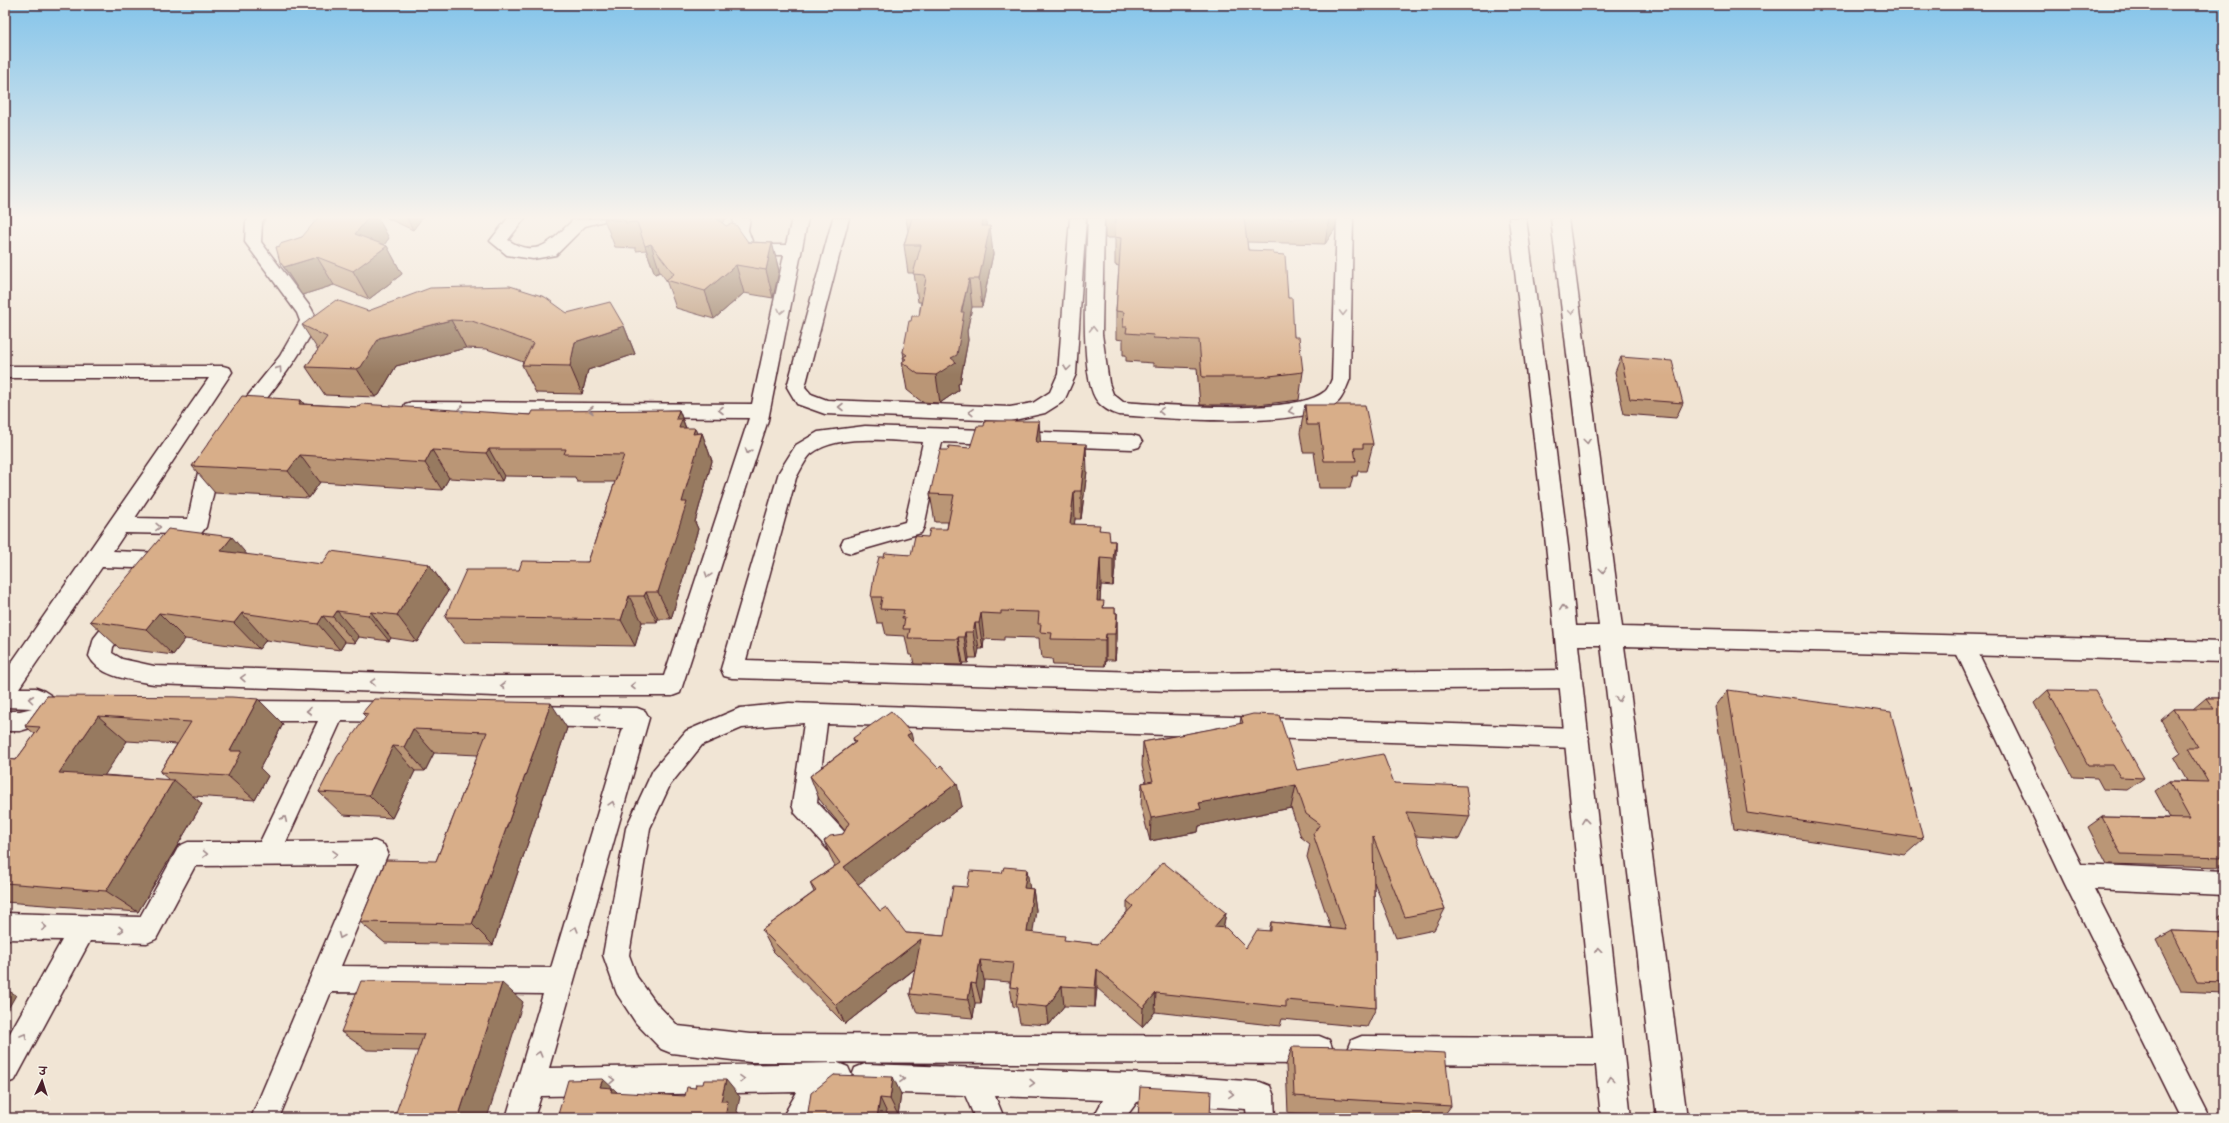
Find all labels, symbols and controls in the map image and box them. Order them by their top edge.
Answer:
one-way arrow [777,308,785,314]
one-way arrow [1567,309,1576,315]
one-way arrow [1339,310,1347,316]
one-way arrow [1089,326,1097,332]
one-way arrow [1063,365,1072,371]
one-way arrow [274,366,282,373]
one-way arrow [838,403,844,412]
one-way arrow [458,405,464,413]
one-way arrow [588,406,594,414]
one-way arrow [718,406,724,414]
one-way arrow [1158,407,1164,415]
one-way arrow [1288,407,1294,415]
one-way arrow [968,408,974,417]
one-way arrow [1582,438,1591,444]
one-way arrow [744,447,753,454]
one-way arrow [155,523,161,531]
one-way arrow [1598,567,1607,573]
one-way arrow [704,571,712,578]
one-way arrow [1558,605,1567,611]
one-way arrow [240,673,246,682]
one-way arrow [370,678,376,686]
one-way arrow [500,682,506,690]
one-way arrow [630,682,636,690]
one-way arrow [28,695,34,704]
one-way arrow [1614,696,1623,702]
one-way arrow [306,707,312,715]
one-way arrow [595,713,601,722]
one-way arrow [607,801,616,808]
one-way arrow [279,816,287,823]
one-way arrow [1580,818,1589,824]
one-way arrow [202,850,208,858]
one-way arrow [332,850,338,858]
one-way arrow [41,923,47,932]
one-way arrow [118,926,124,934]
one-way arrow [570,926,579,933]
one-way arrow [337,932,345,939]
one-way arrow [1593,947,1602,953]
one-way arrow [19,1033,26,1040]
one-way arrow [534,1050,543,1057]
north arrow [22,1061,62,1101]
text: उ [37,1064,49,1080]
one-way arrow [739,1074,745,1083]
one-way arrow [899,1074,905,1083]
one-way arrow [609,1076,615,1085]
one-way arrow [1607,1076,1616,1082]
one-way arrow [1029,1079,1035,1087]
one-way arrow [1228,1089,1234,1098]

